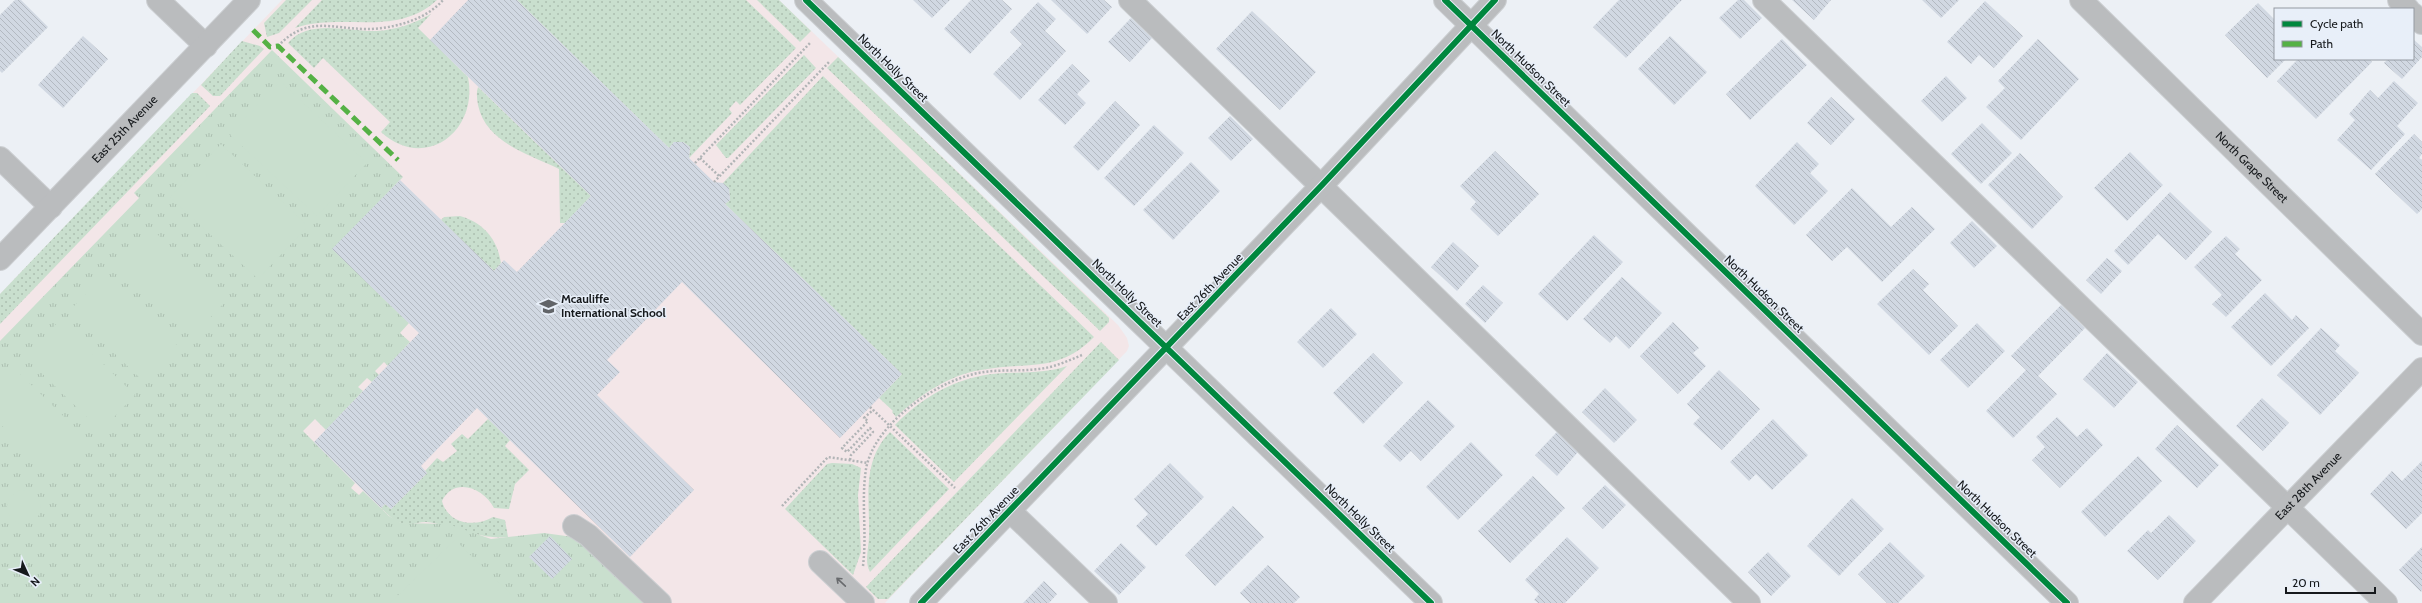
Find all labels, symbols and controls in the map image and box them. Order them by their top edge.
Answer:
legend [2274,8,2414,60]
text: Cycle path [2310,16,2363,31]
street label: North Hudson Street [1488,26,1574,110]
street label: North Holly Street [855,30,932,105]
text: Path [2310,36,2333,51]
street label: East 25th Avenue [88,92,160,166]
street label: North Grape Street [2213,128,2292,206]
street label: East 26th Avenue [1173,250,1246,324]
street label: North Hudson Street [1721,252,1807,336]
street label: North Holly Street [1089,255,1166,330]
place label: Mcauliffe International School [561,291,666,320]
school or university icon: Mcauliffe International School [538,296,558,316]
street label: East 28th Avenue [2272,448,2345,523]
street label: North Hudson Street [1954,477,2040,561]
street label: North Holly Street [1322,480,1399,555]
street label: East 26th Avenue [949,483,1022,557]
north arrow [8,555,48,595]
scale bar [2286,569,2375,595]
text: N [27,574,43,590]
text: 20 m [2292,575,2320,590]
one-way arrow [836,578,846,587]

